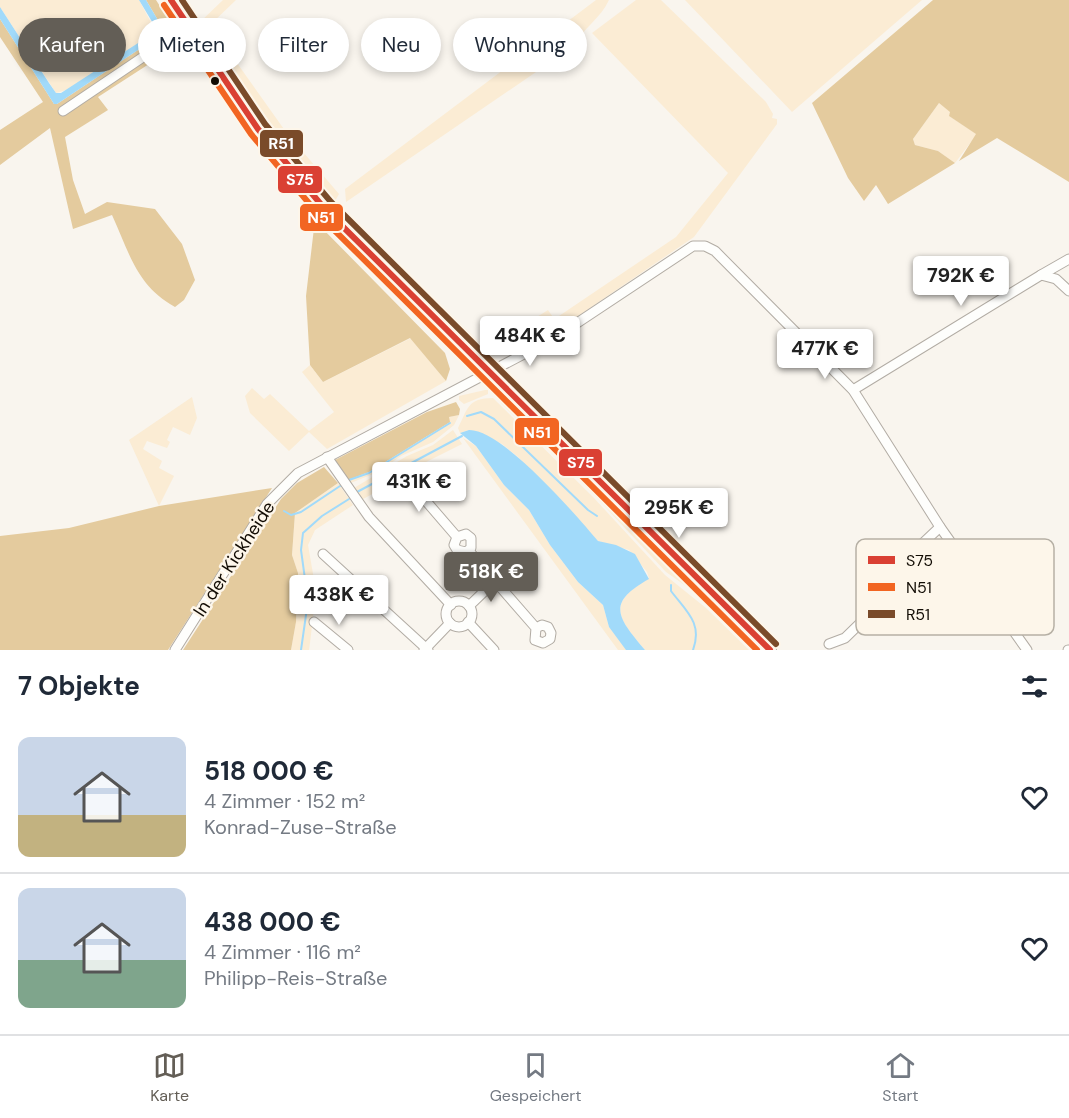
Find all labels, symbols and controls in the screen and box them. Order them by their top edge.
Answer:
chip: Kaufen [18,18,126,72]
chip: Mieten [138,18,246,72]
chip: Filter [258,18,349,72]
chip: Neu [361,18,441,72]
chip: Wohnung [453,18,587,72]
unlabelled marker [209,75,221,87]
line badge: R51 [259,129,304,158]
text: R51 [268,133,294,154]
line badge: S75 [277,165,323,194]
text: S75 [286,169,314,190]
line badge: N51 [299,203,344,232]
text: N51 [307,207,335,228]
pin: 792K € [912,256,1010,307]
text: 792K € [927,262,995,288]
pin: 484K € [481,316,579,367]
text: 484K € [494,322,566,348]
pin: 477K € [776,329,874,380]
text: 477K € [791,335,859,361]
line badge: N51 [514,417,560,446]
text: N51 [523,422,551,443]
line badge: S75 [558,448,603,477]
text: S75 [567,452,595,473]
pin: 431K € [370,462,468,513]
text: 431K € [386,468,452,494]
pin: 295K € [630,488,728,539]
text: 295K € [644,494,714,520]
street label: In der Kickheide [188,497,280,621]
legend [856,539,1054,635]
text: S75 [906,550,933,571]
pin: 518K € [442,552,540,603]
text: 518K € [458,558,524,584]
pin: 438K € [290,575,388,626]
text: N51 [906,577,932,598]
text: 438K € [303,581,375,607]
text: R51 [906,604,930,625]
text: 7 Objekte [18,669,140,703]
icon: filters [1018,670,1051,703]
text: 518 000 € [204,754,334,788]
icon: home [66,761,138,833]
icon: heart [1018,781,1051,814]
text: 4 Zimmer · 152 m² [204,788,365,814]
text: Konrad-Zuse-Straße [204,814,397,840]
text: 438 000 € [204,905,341,939]
icon: home [66,912,138,984]
icon: heart [1018,932,1051,965]
text: 4 Zimmer · 116 m² [204,939,361,965]
text: Philipp-Reis-Straße [204,965,387,991]
tab: Karte [150,1049,189,1106]
tab: Gespeichert [490,1049,582,1106]
tab: Start [882,1049,919,1106]

